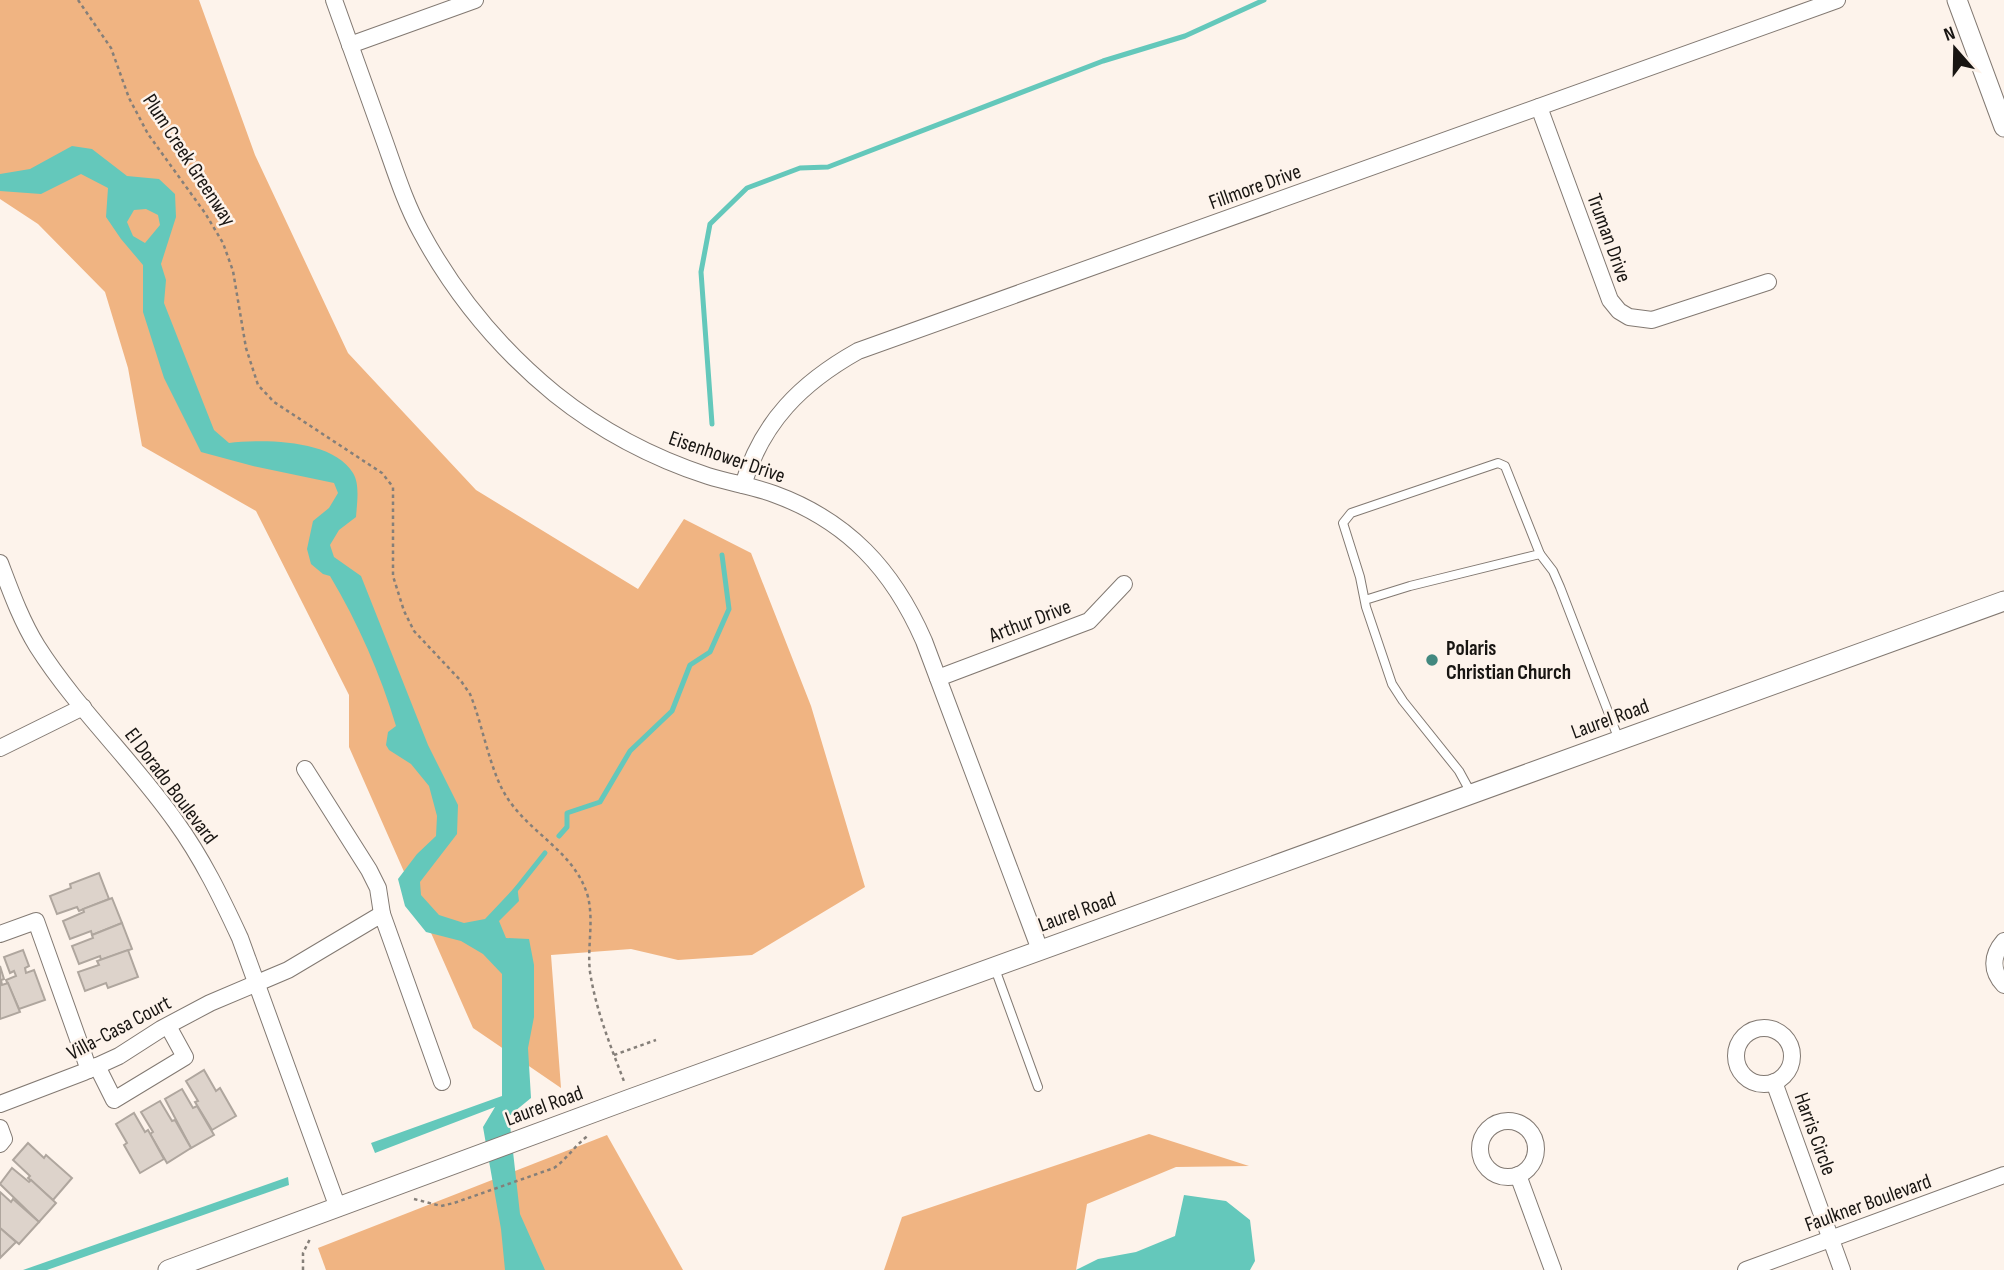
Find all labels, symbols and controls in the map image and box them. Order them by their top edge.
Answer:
north arrow [1920,14,1990,84]
text: N [1941,22,1958,47]
street label: Plum Creek Greenway [137,89,241,231]
street label: Fillmore Drive [1205,159,1305,215]
street label: Truman Drive [1581,190,1637,286]
street label: Eisenhower Drive [666,425,788,489]
street label: Arthur Drive [985,594,1075,648]
place label: Polaris Christian Church [1446,636,1571,685]
marker: Polaris Christian Church [1424,652,1440,668]
street label: Laurel Road [1568,693,1652,745]
street label: El Dorado Boulevard [119,723,223,849]
street label: Laurel Road [1035,886,1119,938]
street label: Villa-Casa Court [63,990,175,1066]
street label: Laurel Road [502,1080,586,1132]
street label: Harris Circle [1789,1089,1841,1179]
street label: Faulkner Boulevard [1801,1169,1935,1237]

